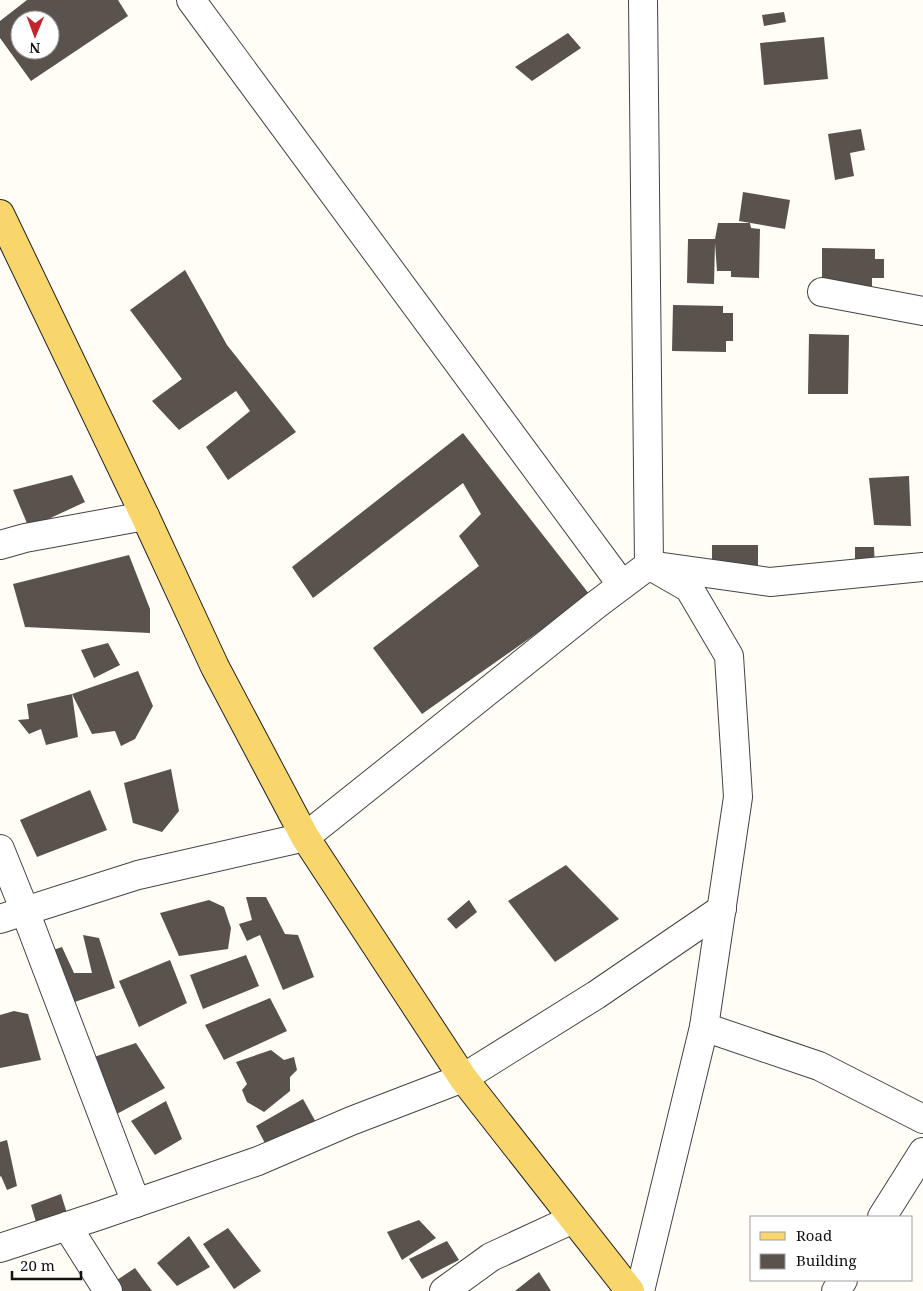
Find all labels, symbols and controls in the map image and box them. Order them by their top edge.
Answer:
north arrow [10,10,60,60]
text: N [29,39,40,58]
legend [750,1216,913,1281]
text: Road [796,1225,832,1245]
scale bar [12,1248,81,1280]
text: Building [796,1250,857,1270]
text: 20 m [20,1255,55,1275]

